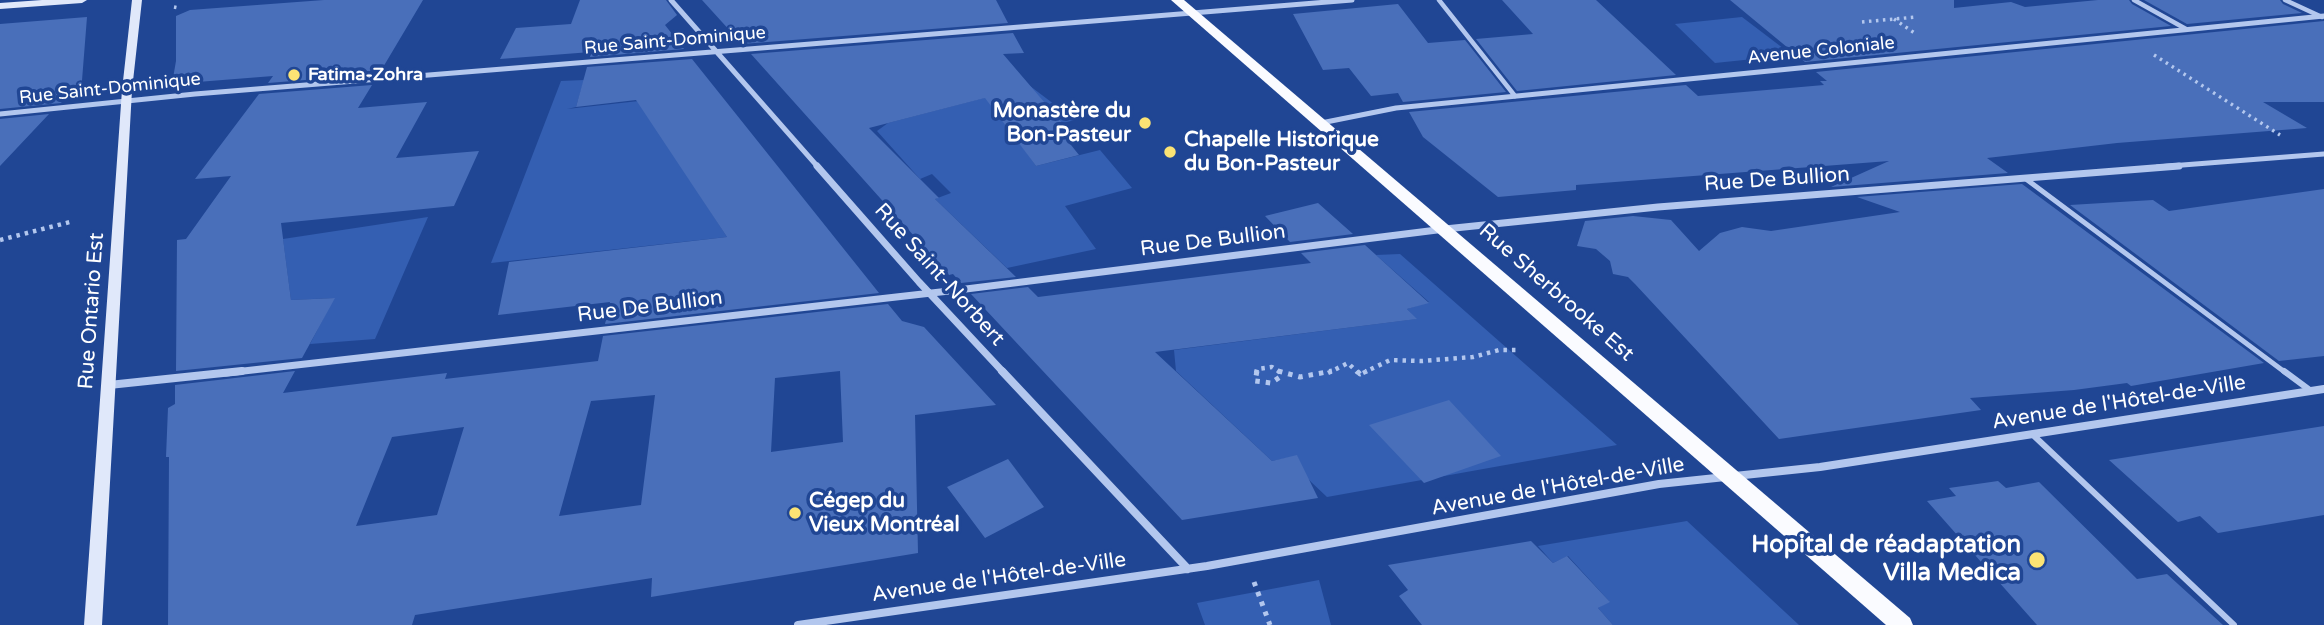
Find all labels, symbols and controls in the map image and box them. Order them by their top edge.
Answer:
street label: Rue Saint-Dominique [583,22,767,60]
street label: Avenue Coloniale [1746,33,1896,69]
place label: Fatima-Zohra [308,64,423,86]
marker: Fatima-Zohra [286,67,302,83]
street label: Rue Saint-Dominique [18,69,202,109]
place label: Monastère du Bon-Pasteur [993,98,1131,148]
marker: Monastère du Bon-Pasteur [1137,115,1153,131]
place label: Chapelle Historique du Bon-Pasteur [1184,127,1379,177]
marker: Chapelle Historique du Bon-Pasteur [1162,144,1178,160]
street label: Rue De Bullion [1703,162,1851,198]
street label: Rue Saint-Norbert [868,199,1010,351]
street label: Rue Sherbrooke Est [1473,219,1639,367]
street label: Rue De Bullion [1139,220,1287,262]
street label: Rue Ontario Est [74,232,110,390]
street label: Rue De Bullion [576,286,724,328]
street label: Avenue de l'Hôtel-de-Ville [1990,370,2248,436]
street label: Avenue de l'Hôtel-de-Ville [1429,452,1687,522]
place label: Cégep du Vieux Montréal [809,488,960,538]
marker: Cégep du Vieux Montréal [787,505,803,521]
place label: Hopital de réadaptation Villa Medica [1751,532,2021,588]
street label: Avenue de l'Hôtel-de-Ville [870,548,1128,608]
marker: Hopital de réadaptation Villa Medica [2027,550,2047,570]

